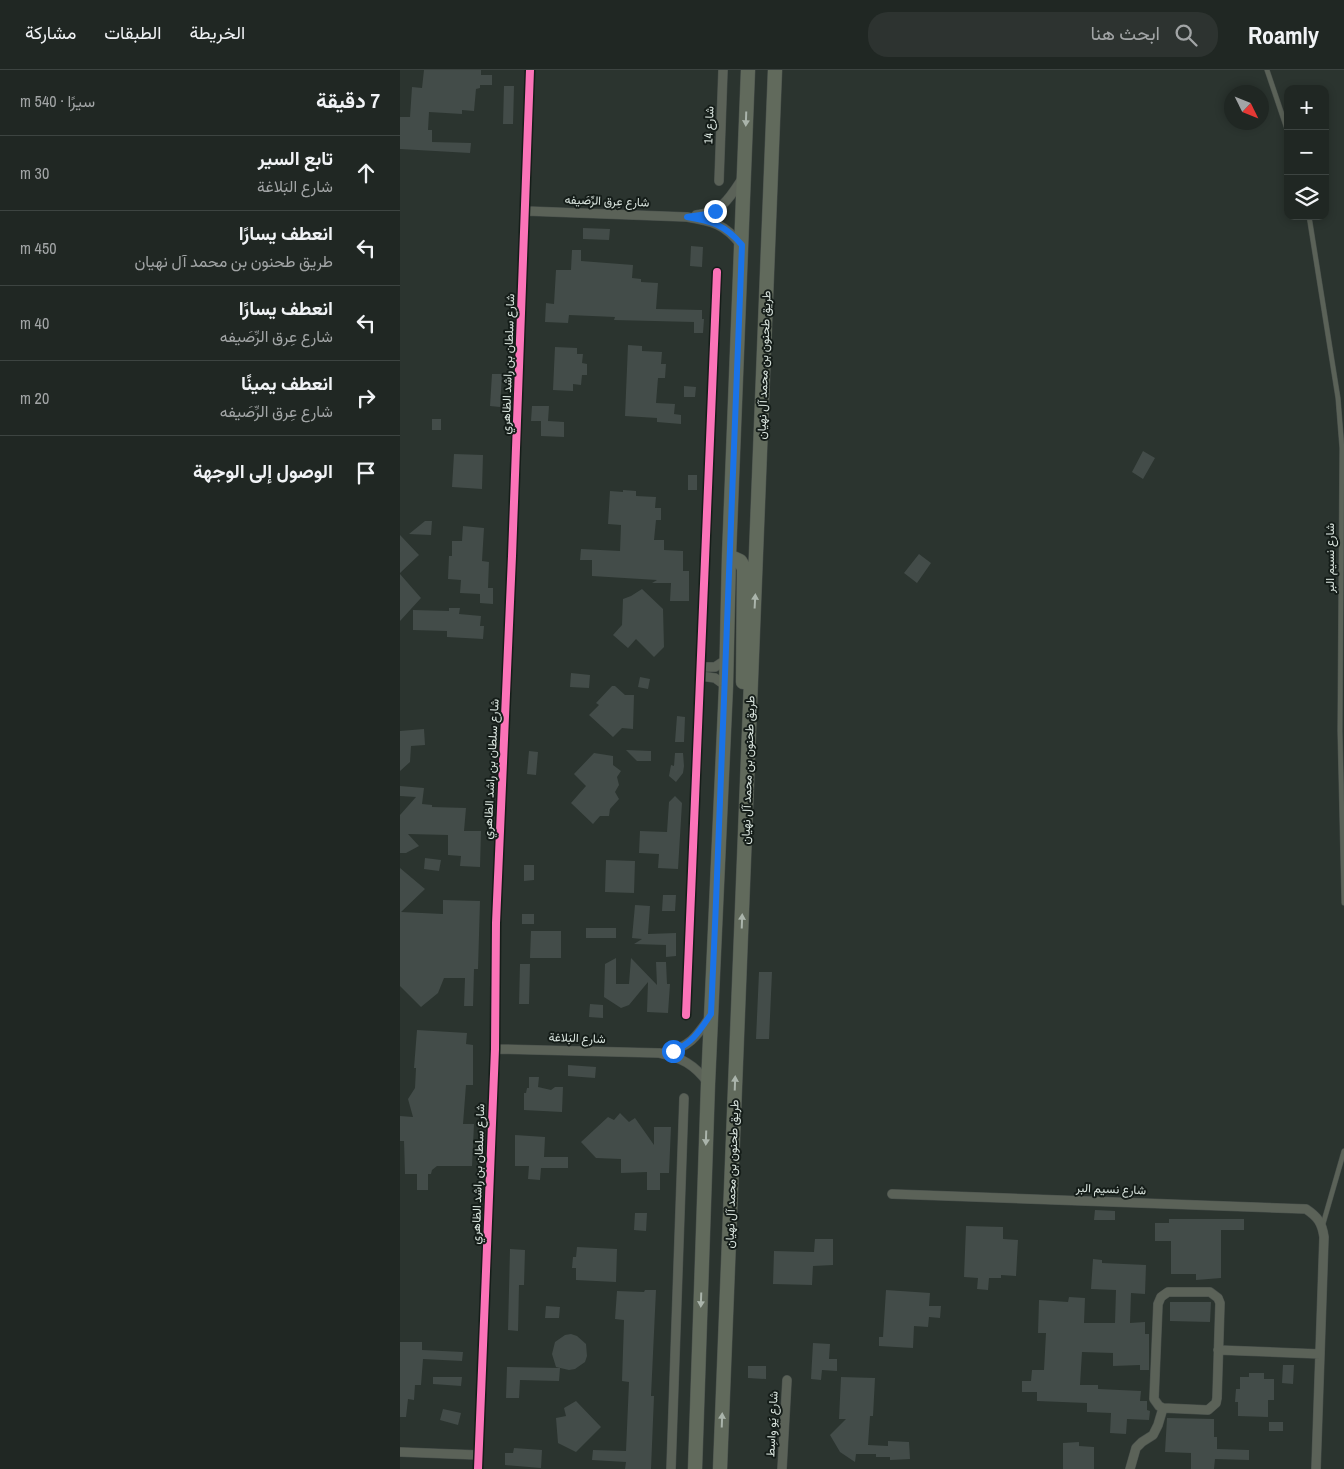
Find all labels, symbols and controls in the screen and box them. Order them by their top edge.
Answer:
search box [868,12,1218,57]
text: Roamly [1248,19,1319,51]
text: مشاركة [25,20,76,45]
text: الطبقات [104,20,161,45]
text: الخريطة [189,20,245,45]
text: ابحث هنا [1090,20,1160,46]
icon: search [1172,21,1200,49]
north arrow [1224,85,1269,130]
map controls [1284,85,1329,220]
button: + [1284,85,1329,130]
text: 7 دقيقة [316,86,380,115]
text: سيرًا · 540 m [20,90,95,112]
street label: شارع 14 [700,106,719,144]
one-way arrow [742,111,750,127]
button: − [1284,130,1329,175]
text: تابع السير [258,145,333,171]
icon: ahead [352,159,380,187]
text: 30 m [20,162,49,184]
text: شارع البَلاغة [257,175,333,197]
button: layers [1284,175,1329,220]
street label: شارع عِرق الرِّصَيفه [564,192,650,211]
route end [704,200,727,223]
text: انعطف يسارًا [239,220,333,246]
icon: left [352,234,380,262]
text: 450 m [20,237,56,259]
text: طريق طحنون بن محمد آل نهيان [134,250,333,272]
street label: طريق طحنون بن محمد آل نهيان [753,290,775,440]
street label: شارع سلطان بن راشد الظاهري [498,293,520,435]
text: انعطف يسارًا [239,295,333,321]
icon: left [352,309,380,337]
text: 40 m [20,312,49,334]
text: شارع عِرق الرِّصَيفه [220,325,333,347]
text: انعطف يمينًا [241,370,333,396]
icon: right [352,384,380,412]
text: 20 m [20,387,49,409]
text: شارع عِرق الرِّصَيفه [220,400,333,422]
text: الوصول إلى الوجهة [193,458,333,484]
icon: arrive [352,459,380,487]
street label: شارع نسيم البر [1322,523,1339,594]
one-way arrow [751,593,759,609]
street label: طريق طحنون بن محمد آل نهيان [737,695,759,845]
street label: شارع سلطان بن راشد الظاهري [479,698,505,840]
one-way arrow [738,912,746,928]
street label: شارع البَلاغة [548,1029,606,1048]
route start [662,1040,685,1063]
one-way arrow [732,1075,740,1091]
street label: طريق طحنون بن محمد آل نهيان [721,1099,743,1249]
street label: شارع سلطان بن راشد الظاهري [468,1103,490,1245]
one-way arrow [702,1130,710,1146]
street label: شارع نسيم البر [1075,1180,1146,1199]
one-way arrow [696,1293,704,1309]
street label: شارع يَو واسِط [762,1391,783,1457]
one-way arrow [718,1412,726,1428]

